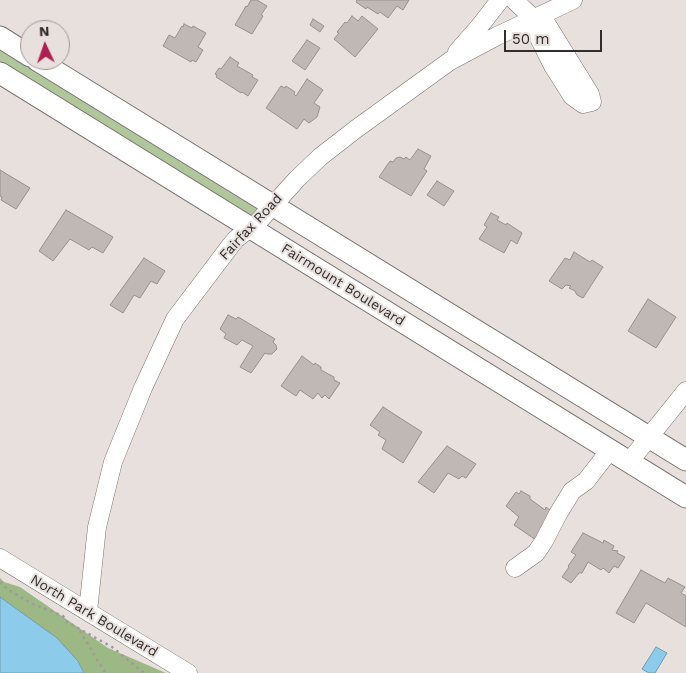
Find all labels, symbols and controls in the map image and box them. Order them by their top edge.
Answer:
north arrow [20,20,70,70]
scale bar [506,20,604,52]
text: N [39,23,50,39]
text: 50 m [512,30,549,48]
street label: Fairfax Road [216,190,286,264]
street label: Fairmount Boulevard [278,240,408,330]
street label: North Park Boulevard [27,571,161,661]

